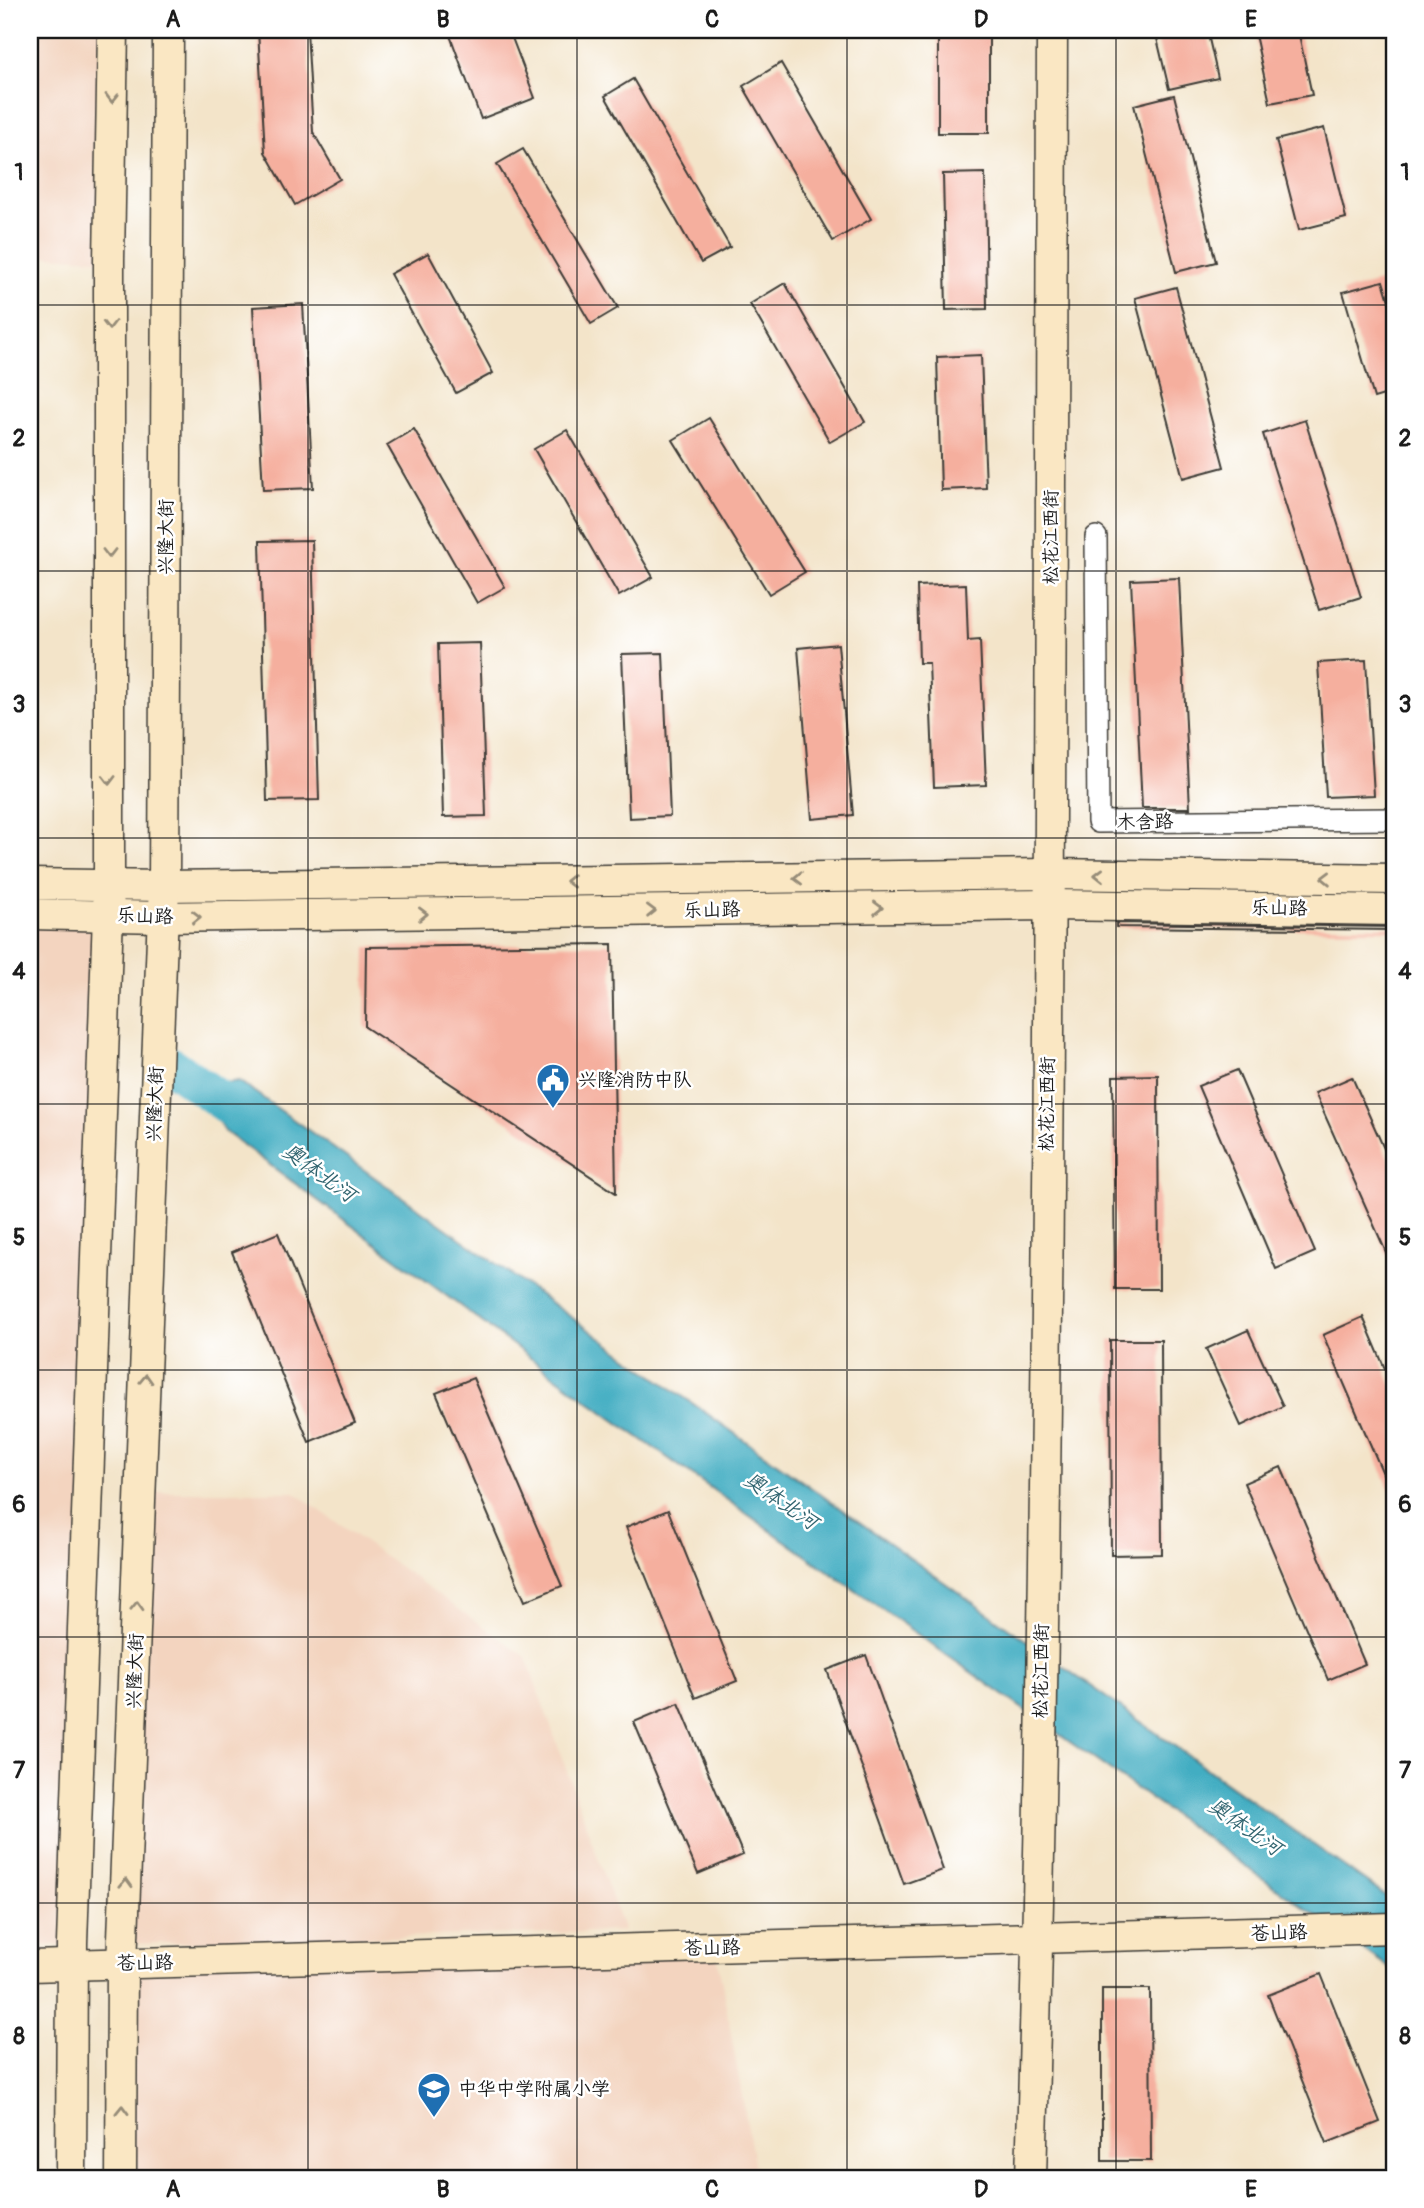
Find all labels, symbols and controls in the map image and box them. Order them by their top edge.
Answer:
text: A [166,5,181,34]
text: B [436,5,450,34]
text: C [705,5,719,34]
text: D [974,5,988,34]
text: E [1245,5,1257,34]
one-way arrow [104,93,120,104]
text: 1 [15,158,24,187]
text: 1 [1401,158,1410,187]
one-way arrow [101,321,117,331]
text: 2 [13,424,26,453]
text: 2 [1399,424,1412,453]
street label: 松花江西街 [1039,489,1063,585]
street label: 兴隆大街 [154,499,178,575]
one-way arrow [101,548,117,559]
text: 3 [13,690,25,719]
text: 3 [1399,690,1411,719]
one-way arrow [101,776,117,786]
street label: 木含路 [1116,810,1174,834]
one-way arrow [1093,867,1103,883]
one-way arrow [792,870,802,886]
one-way arrow [1320,870,1331,886]
one-way arrow [564,873,575,889]
street label: 乐山路 [1250,896,1308,920]
street label: 乐山路 [683,898,741,922]
one-way arrow [874,900,884,916]
street label: 乐山路 [116,903,174,929]
one-way arrow [646,903,657,919]
one-way arrow [419,906,429,922]
one-way arrow [191,909,202,925]
text: 4 [12,957,26,986]
text: 4 [1398,957,1412,986]
street label: 松花江西街 [1034,1056,1060,1152]
public building icon: 兴隆消防中队 [534,1061,572,1110]
street label: 兴隆大街 [142,1066,168,1142]
place label: 兴隆消防中队 [578,1068,692,1092]
water label: 奥体北河 [277,1137,363,1210]
text: 5 [13,1223,25,1252]
text: 5 [1399,1223,1411,1252]
one-way arrow [138,1373,153,1384]
water label: 奥体北河 [739,1466,826,1538]
text: 6 [12,1490,26,1519]
text: 6 [1398,1490,1412,1519]
one-way arrow [130,1601,145,1612]
street label: 松花江西街 [1028,1623,1054,1719]
street label: 兴隆大街 [122,1633,148,1709]
text: 7 [13,1756,26,1785]
text: 7 [1399,1756,1412,1785]
water label: 奥体北河 [1203,1792,1290,1864]
one-way arrow [118,1877,133,1888]
street label: 苍山路 [1250,1920,1308,1946]
street label: 苍山路 [683,1936,741,1960]
street label: 苍山路 [116,1951,174,1975]
text: 8 [13,2022,25,2051]
text: 8 [1399,2022,1411,2051]
school or university icon: 中华中学附属小学 [415,2070,453,2119]
place label: 中华中学附属小学 [458,2077,610,2101]
one-way arrow [114,2104,130,2115]
text: A [166,2175,181,2204]
text: B [436,2175,450,2204]
text: C [705,2175,719,2204]
text: D [974,2175,988,2204]
text: E [1245,2175,1257,2204]

